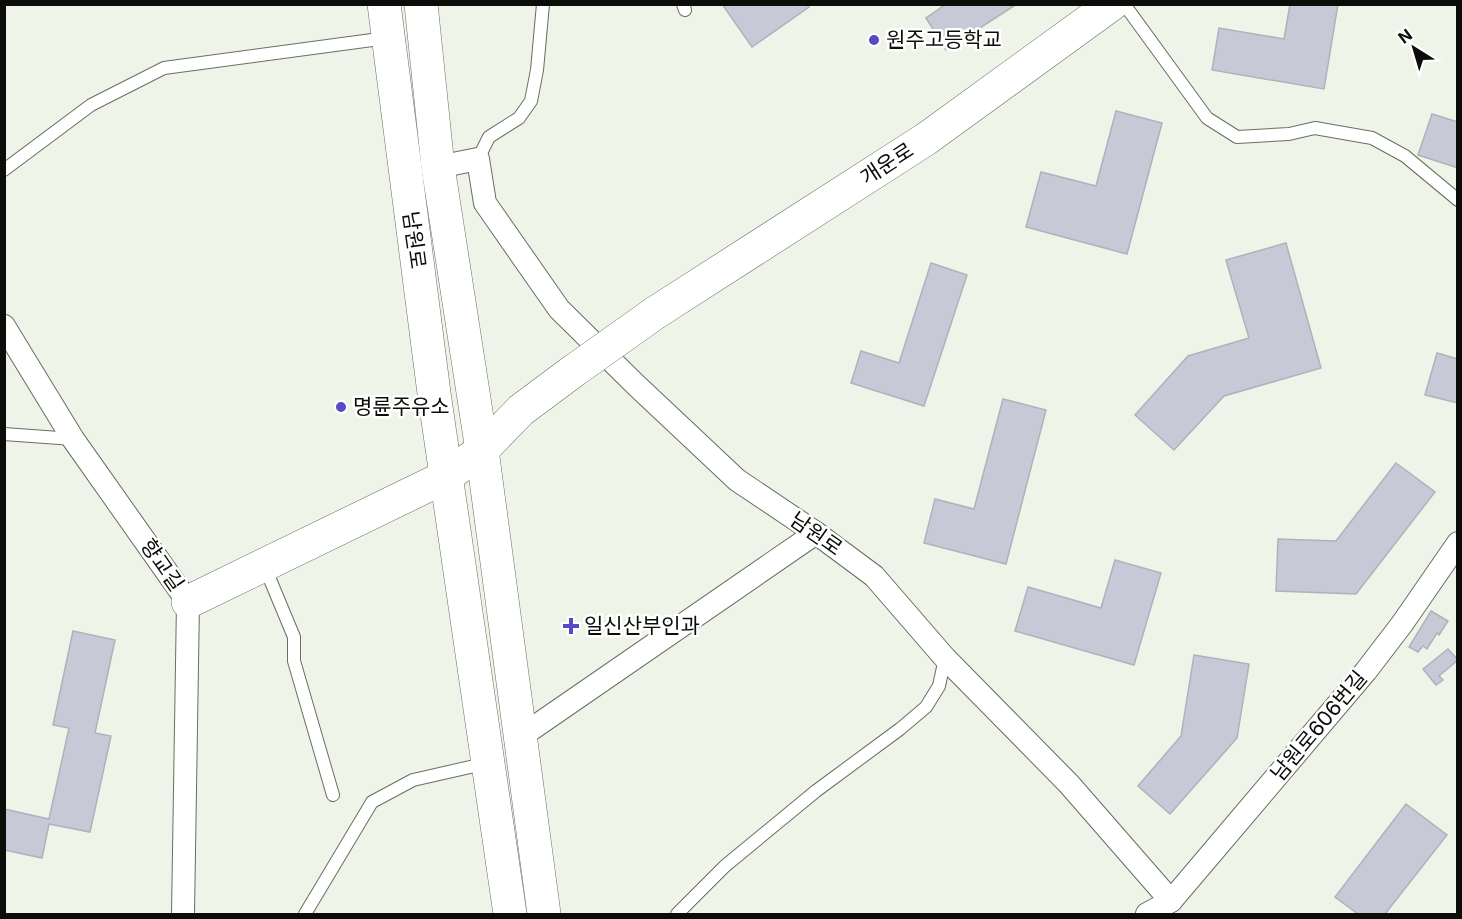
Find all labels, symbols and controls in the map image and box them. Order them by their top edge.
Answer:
north arrow [1384,18,1444,78]
text: N [1394,24,1416,48]
place label: 원주고등학교 [886,27,1002,52]
marker: 원주고등학교 [867,33,881,47]
street label: 개운로 [856,137,918,190]
street label: 남원로 [398,209,431,270]
place label: 명륜주유소 [353,394,450,419]
marker: 명륜주유소 [334,400,348,414]
street label: 남원로 [785,507,847,560]
street label: 향교길 [136,534,189,596]
place label: 일신산부인과 [584,613,700,638]
marker: 일신산부인과 [562,617,580,635]
street label: 남원로606번길 [1265,666,1372,786]

